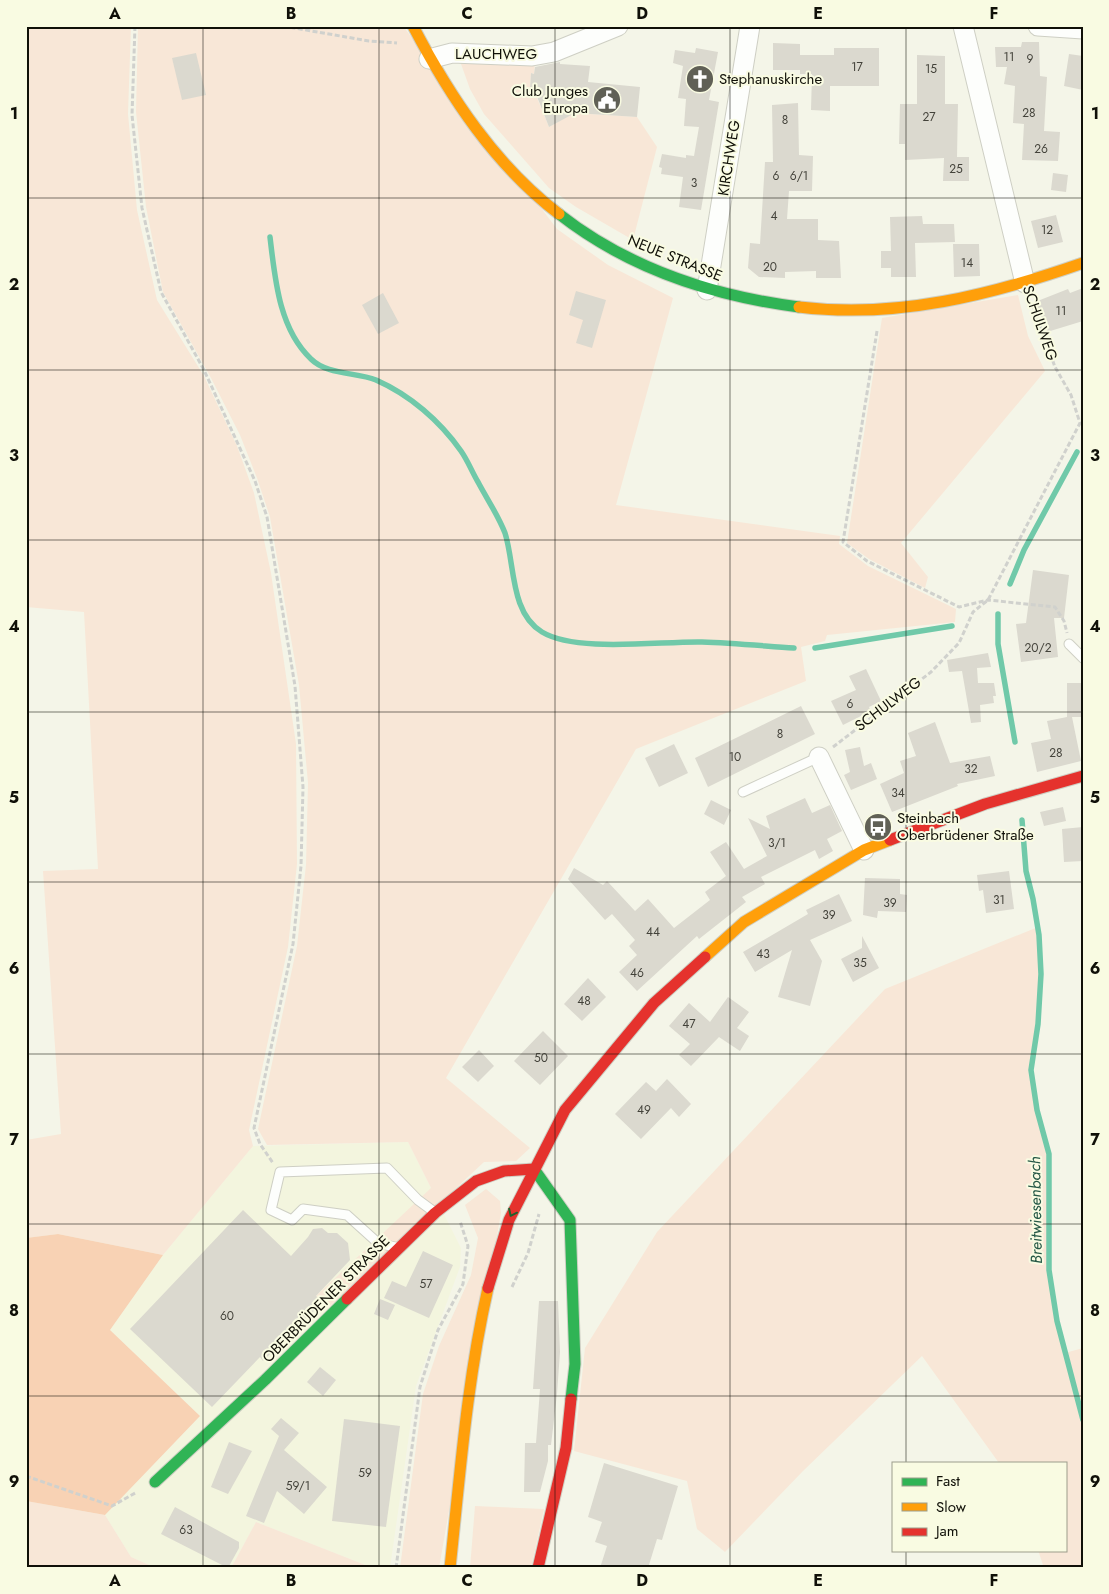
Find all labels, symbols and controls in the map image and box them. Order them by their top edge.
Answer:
text: A [108,2,121,25]
text: B [286,2,296,25]
text: C [461,2,473,25]
text: D [636,2,648,25]
text: E [813,2,823,25]
text: F [990,2,998,25]
street label: LAUCHWEG [455,43,537,65]
house number: 11 [1004,48,1014,66]
house number: 9 [1027,50,1034,68]
house number: 17 [851,58,864,76]
house number: 15 [925,60,937,78]
church icon: Stephanuskirche [685,64,715,94]
place label: Stephanuskirche [719,68,822,90]
place label: Club Junges Europa [512,80,588,119]
public building icon: Club Junges Europa [592,85,622,115]
text: 1 [10,102,18,125]
text: 1 [1091,102,1099,125]
house number: 28 [1022,104,1036,122]
house number: 27 [922,108,936,126]
house number: 8 [782,111,788,129]
street label: KIRCHWEG [712,119,746,197]
house number: 26 [1034,140,1048,158]
house number: 25 [949,160,963,178]
house number: 6 [773,167,780,185]
house number: 6/1 [790,167,808,185]
house number: 3 [691,174,698,192]
house number: 4 [771,207,778,225]
house number: 12 [1041,221,1053,239]
street label: NEUE STRASSE [624,229,726,287]
house number: 14 [961,254,973,272]
house number: 20 [763,258,777,276]
text: 2 [9,273,19,296]
text: 2 [1090,273,1100,296]
street label: SCHULWEG [1017,282,1063,364]
house number: 11 [1056,302,1066,320]
text: 3 [9,444,19,467]
text: 3 [1090,444,1100,467]
text: 4 [8,615,20,638]
text: 4 [1089,615,1101,638]
house number: 20/2 [1024,639,1052,657]
street label: SCHULWEG [850,672,926,736]
house number: 6 [847,695,854,713]
house number: 8 [777,725,783,743]
house number: 28 [1049,744,1063,762]
house number: 10 [729,748,741,766]
house number: 32 [964,760,978,778]
house number: 34 [891,784,905,802]
text: 5 [9,786,19,809]
text: 5 [1090,786,1100,809]
place label: Steinbach Oberbrüdener Straße [897,807,1034,846]
bus stop icon: Steinbach Oberbrüdener Straße [863,812,893,842]
house number: 3/1 [768,834,786,852]
house number: 31 [993,891,1005,909]
house number: 39 [883,894,897,912]
house number: 39 [822,906,836,924]
house number: 44 [646,923,660,941]
house number: 43 [756,945,770,963]
house number: 35 [853,954,867,972]
text: 6 [9,957,19,980]
text: 6 [1090,957,1100,980]
house number: 46 [630,964,644,982]
house number: 48 [577,992,591,1010]
house number: 47 [682,1015,696,1033]
house number: 50 [534,1049,548,1067]
house number: 49 [637,1101,651,1119]
text: 7 [9,1128,19,1151]
text: 7 [1090,1128,1100,1151]
water label: Breitwiesenbach [1023,1156,1048,1264]
one-way arrow [508,1207,518,1216]
street label: OBERBRÜDENER STRASSE [257,1230,395,1368]
house number: 57 [419,1275,433,1293]
text: 8 [9,1299,19,1322]
text: 8 [1090,1299,1100,1322]
house number: 60 [220,1307,234,1325]
legend [892,1462,1066,1552]
house number: 59 [358,1464,372,1482]
text: 9 [9,1470,19,1493]
text: Fast [936,1470,960,1492]
text: 9 [1090,1470,1100,1493]
house number: 59/1 [286,1477,310,1495]
text: Slow [936,1496,967,1518]
text: Jam [934,1520,959,1542]
house number: 63 [179,1521,193,1539]
text: A [108,1569,121,1592]
text: B [286,1569,296,1592]
text: C [461,1569,473,1592]
text: D [636,1569,648,1592]
text: E [813,1569,823,1592]
text: F [990,1569,998,1592]

